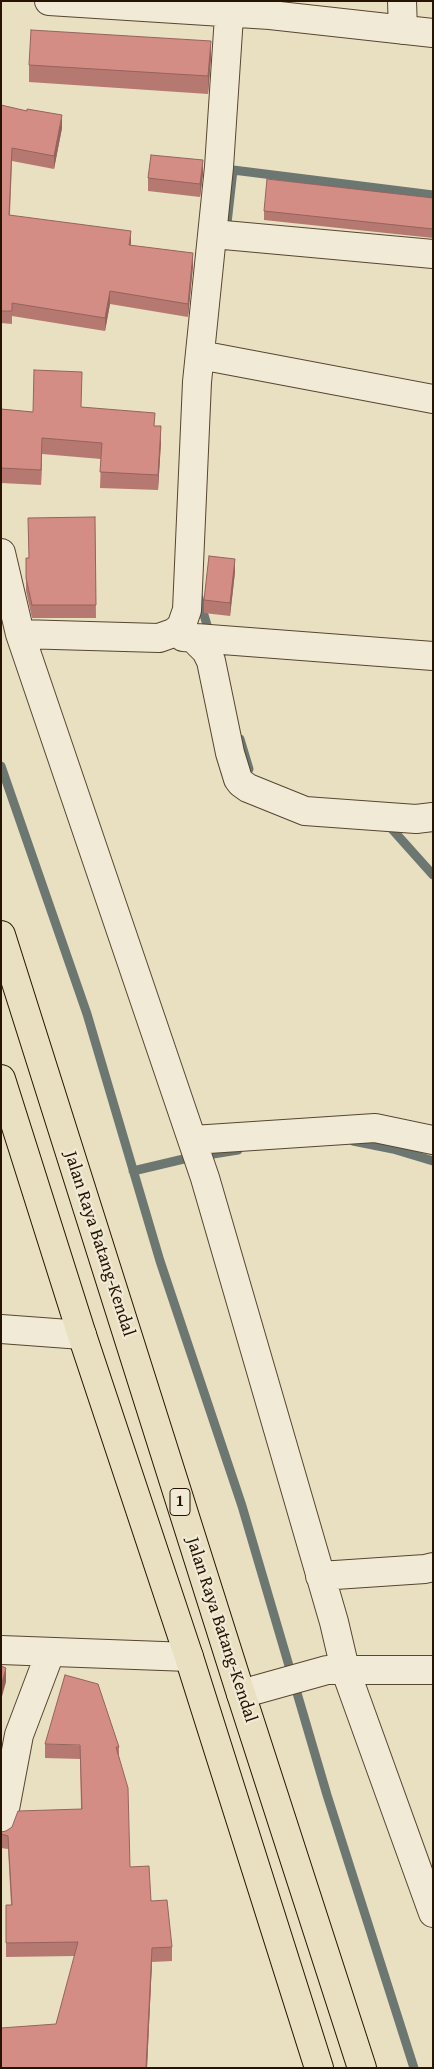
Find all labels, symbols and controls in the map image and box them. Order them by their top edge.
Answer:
street label: Jalan Raya Batang-Kendal [59,1149,139,1339]
road number: 1 [170,1488,190,1515]
street label: Jalan Raya Batang-Kendal [181,1535,261,1725]

